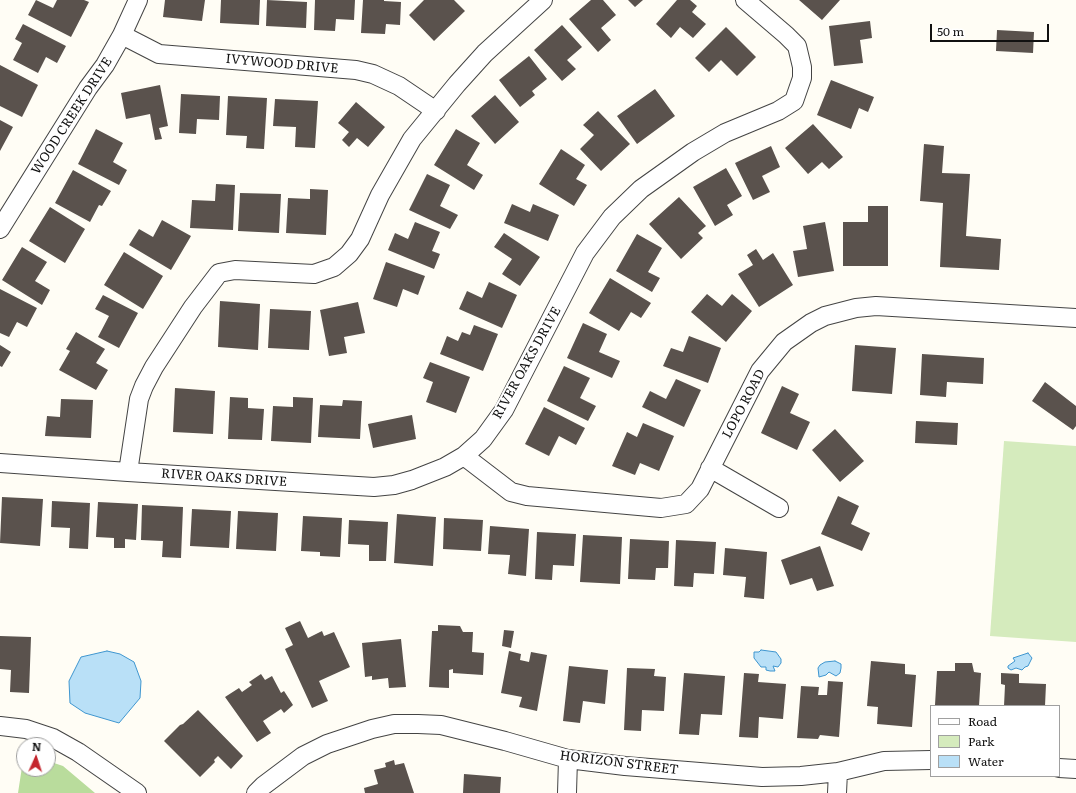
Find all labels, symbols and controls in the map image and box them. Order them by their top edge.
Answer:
scale bar [932,16,1051,42]
text: 50 m [937,22,964,40]
street label: IVYWOOD DRIVE [225,51,339,77]
street label: WOOD CREEK DRIVE [28,55,116,177]
street label: RIVER OAKS DRIVE [490,304,564,422]
street label: LOPO ROAD [719,367,769,441]
street label: RIVER OAKS DRIVE [161,466,287,490]
legend [930,705,1060,777]
text: Road [968,712,997,730]
text: Park [968,732,994,750]
north arrow [16,737,56,777]
text: N [32,738,42,754]
street label: HORIZON STREET [559,748,679,778]
text: Water [968,752,1004,770]

